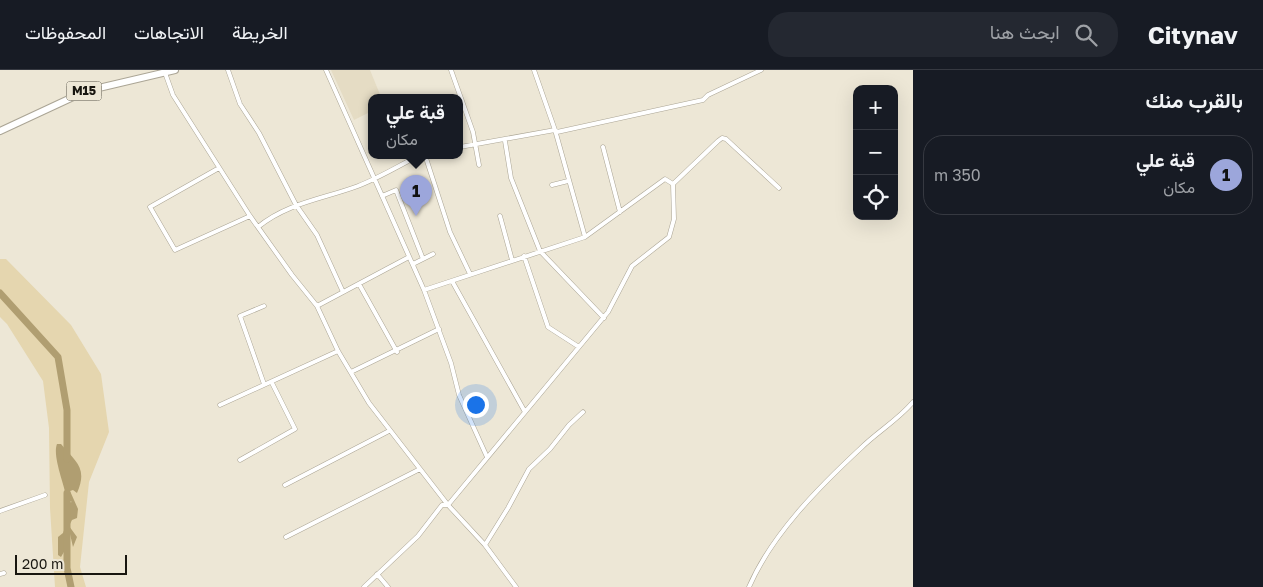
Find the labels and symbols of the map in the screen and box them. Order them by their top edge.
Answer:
road number: M15 [66,82,102,100]
pin: 1 [400,175,432,216]
your location [463,392,489,418]
scale bar [15,552,128,575]

